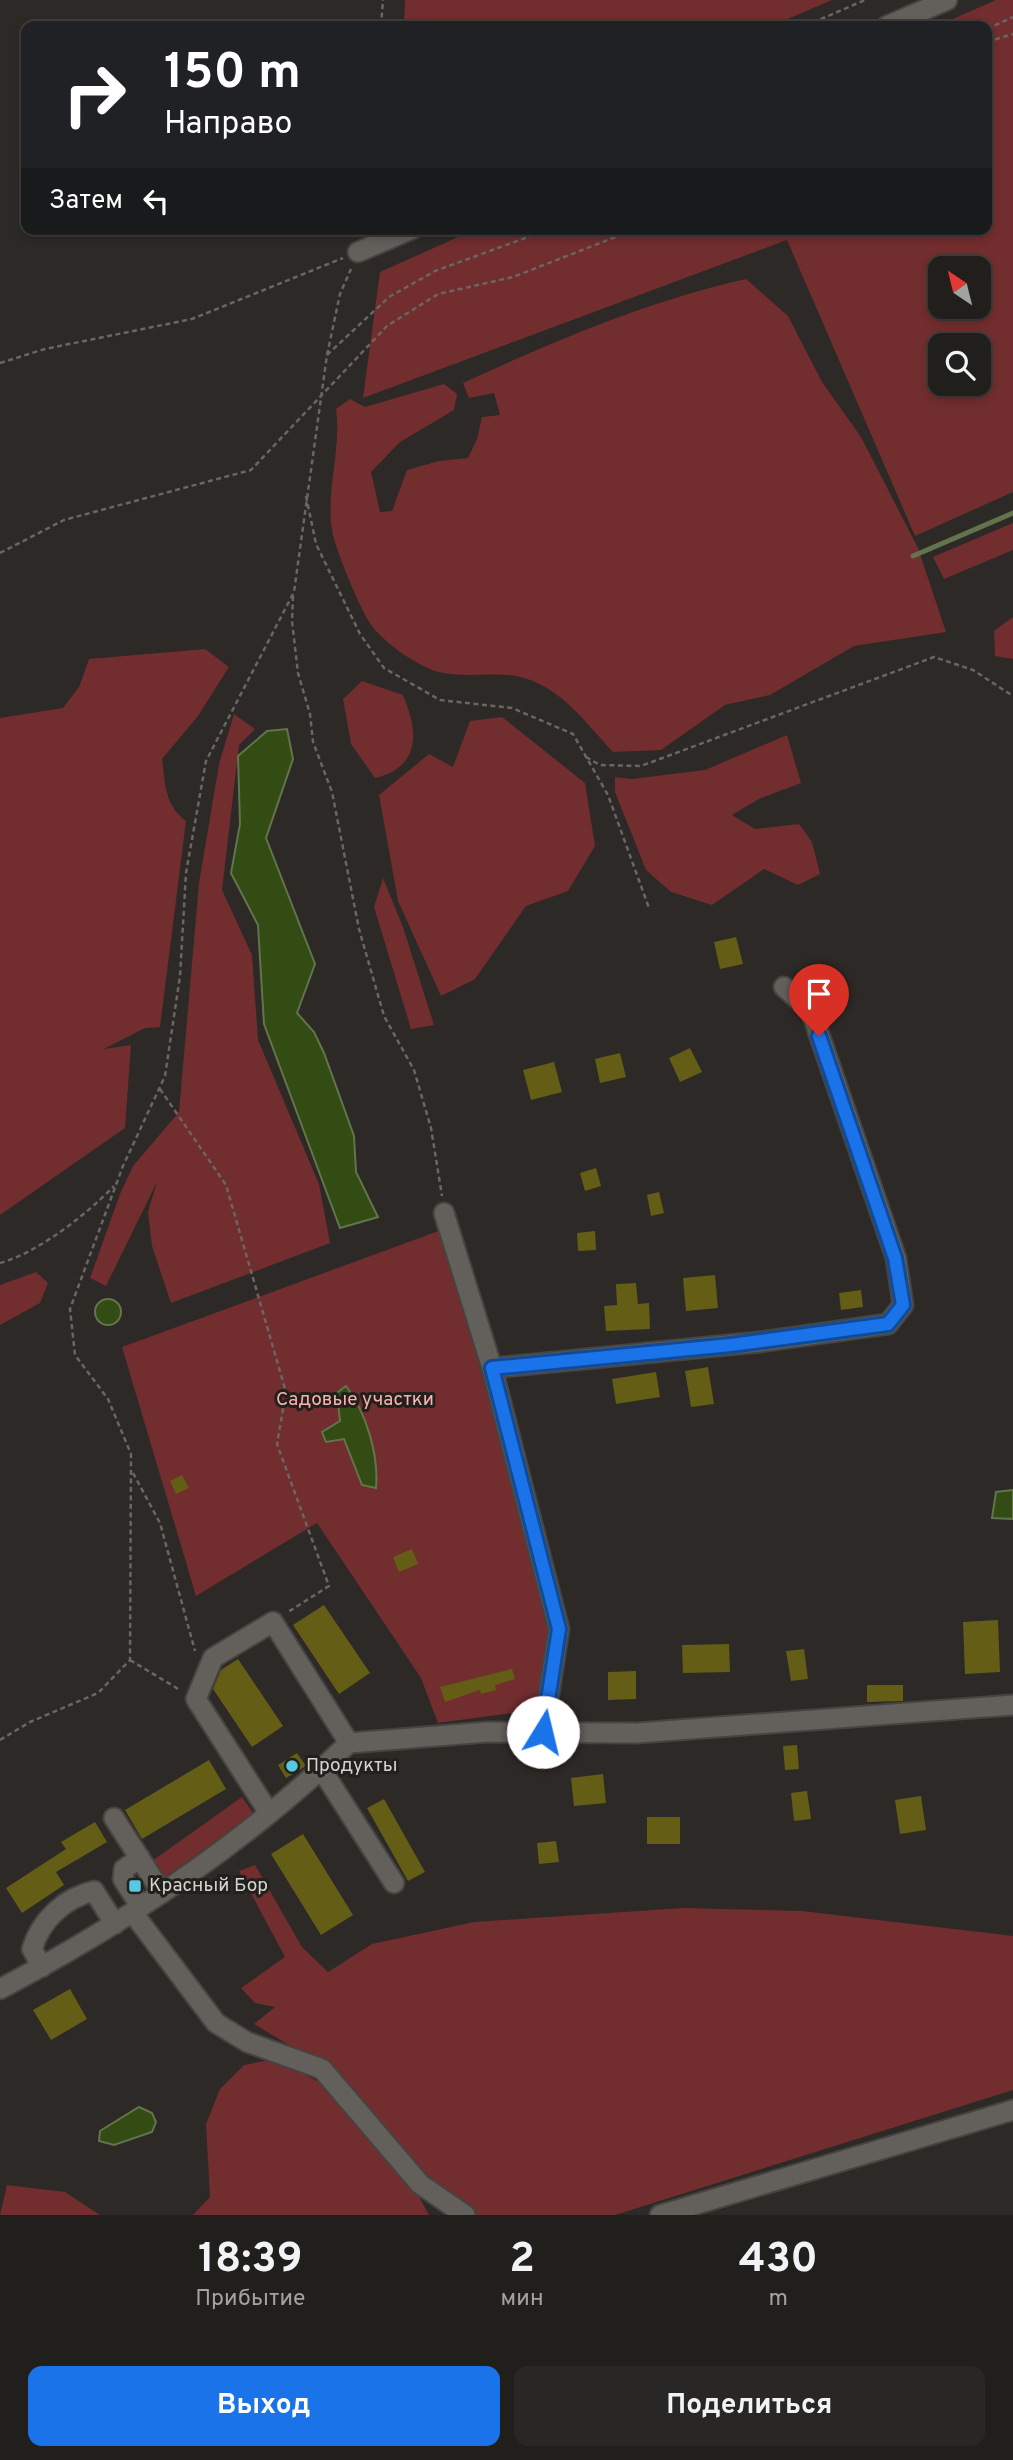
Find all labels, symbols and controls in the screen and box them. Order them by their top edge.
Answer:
text: 150 m [164,44,301,106]
icon: right [49,49,140,140]
text: Направо [164,105,292,145]
icon: left [137,182,175,220]
text: Затем [49,185,123,218]
north arrow [928,256,990,318]
map controls [928,256,991,396]
button: search [928,333,991,396]
pin [789,964,849,1036]
icon: arrive [800,975,838,1013]
park label: Садовые участки [276,1388,434,1412]
position arrow [506,1695,580,1769]
place label: Продукты [306,1754,397,1778]
marker: Продукты [284,1758,300,1774]
place label: Красный Бор [149,1874,268,1898]
marker: Красный Бор [127,1878,143,1894]
text: 18:39 [198,2234,302,2287]
text: 2 [509,2234,535,2287]
text: 430 [739,2234,818,2287]
text: Прибытие [195,2285,305,2314]
text: мин [501,2285,544,2314]
text: m [769,2285,788,2314]
button: Выход [28,2366,500,2446]
button: Поделиться [514,2366,985,2446]

